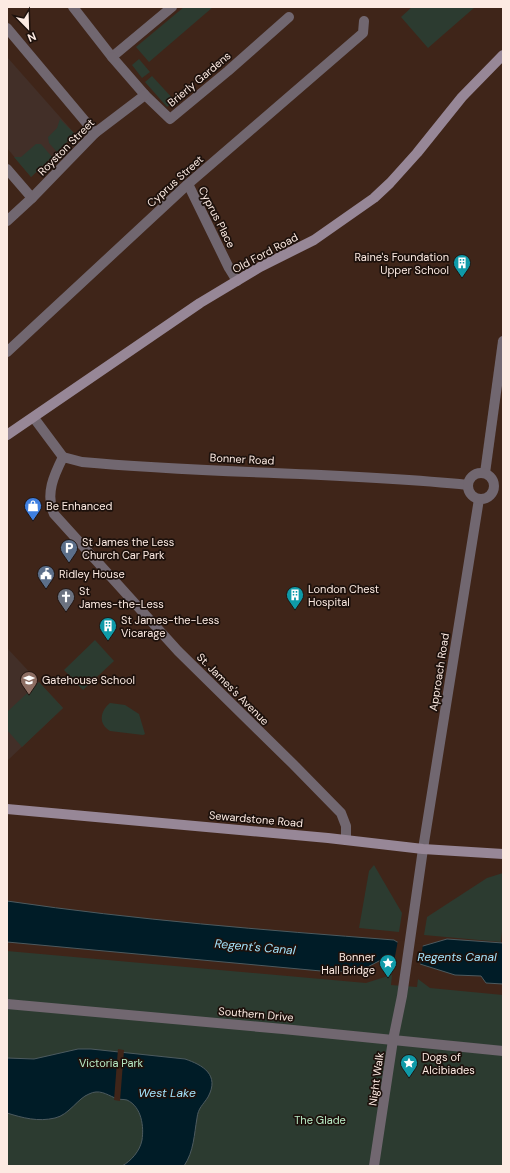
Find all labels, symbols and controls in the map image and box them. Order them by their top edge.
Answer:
north arrow [8,8,48,48]
text: N [25,29,38,45]
street label: Brierly Gardens [164,48,234,110]
street label: Royston Street [35,116,97,178]
street label: Cyprus Street [144,152,206,210]
street label: Cyprus Place [196,184,238,250]
street label: Old Ford Road [230,230,300,276]
place label: Raine's Foundation Upper School [354,250,449,277]
building icon: Raine's Foundation Upper School [452,253,472,278]
street label: Bonner Road [209,450,275,468]
shop icon: Be Enhanced [23,496,43,521]
place label: Be Enhanced [46,499,112,513]
place label: St James the Less Church Car Park [82,535,174,562]
parking icon: St James the Less Church Car Park [59,538,79,563]
public building icon: Ridley House [36,564,56,589]
place label: Ridley House [59,567,125,581]
place label: London Chest Hospital [308,582,379,609]
place label: St James-the-Less [79,584,164,611]
building icon: London Chest Hospital [285,585,305,610]
church icon: St James-the-Less [56,587,76,612]
place label: St James-the-Less Vicarage [121,613,219,640]
building icon: St James-the-Less Vicarage [98,616,118,641]
street label: Approach Road [426,632,452,712]
street label: St. James's Avenue [194,650,272,728]
school or university icon: Gatehouse School [19,670,39,695]
place label: Gatehouse School [42,673,135,687]
street label: Sewardstone Road [208,808,304,830]
water label: Regent's Canal [214,935,296,959]
water label: Regents Canal [417,949,497,965]
place label: Bonner Hall Bridge [321,950,375,977]
place icon: Bonner Hall Bridge [378,953,398,978]
street label: Southern Drive [218,1004,294,1024]
place label: Dogs of Alcibiades [422,1050,475,1077]
street label: Night Walk [365,1051,387,1107]
place icon: Dogs of Alcibiades [399,1053,419,1078]
park label: Victoria Park [79,1056,144,1070]
water label: West Lake [138,1085,196,1101]
park label: The Glade [294,1113,346,1127]

